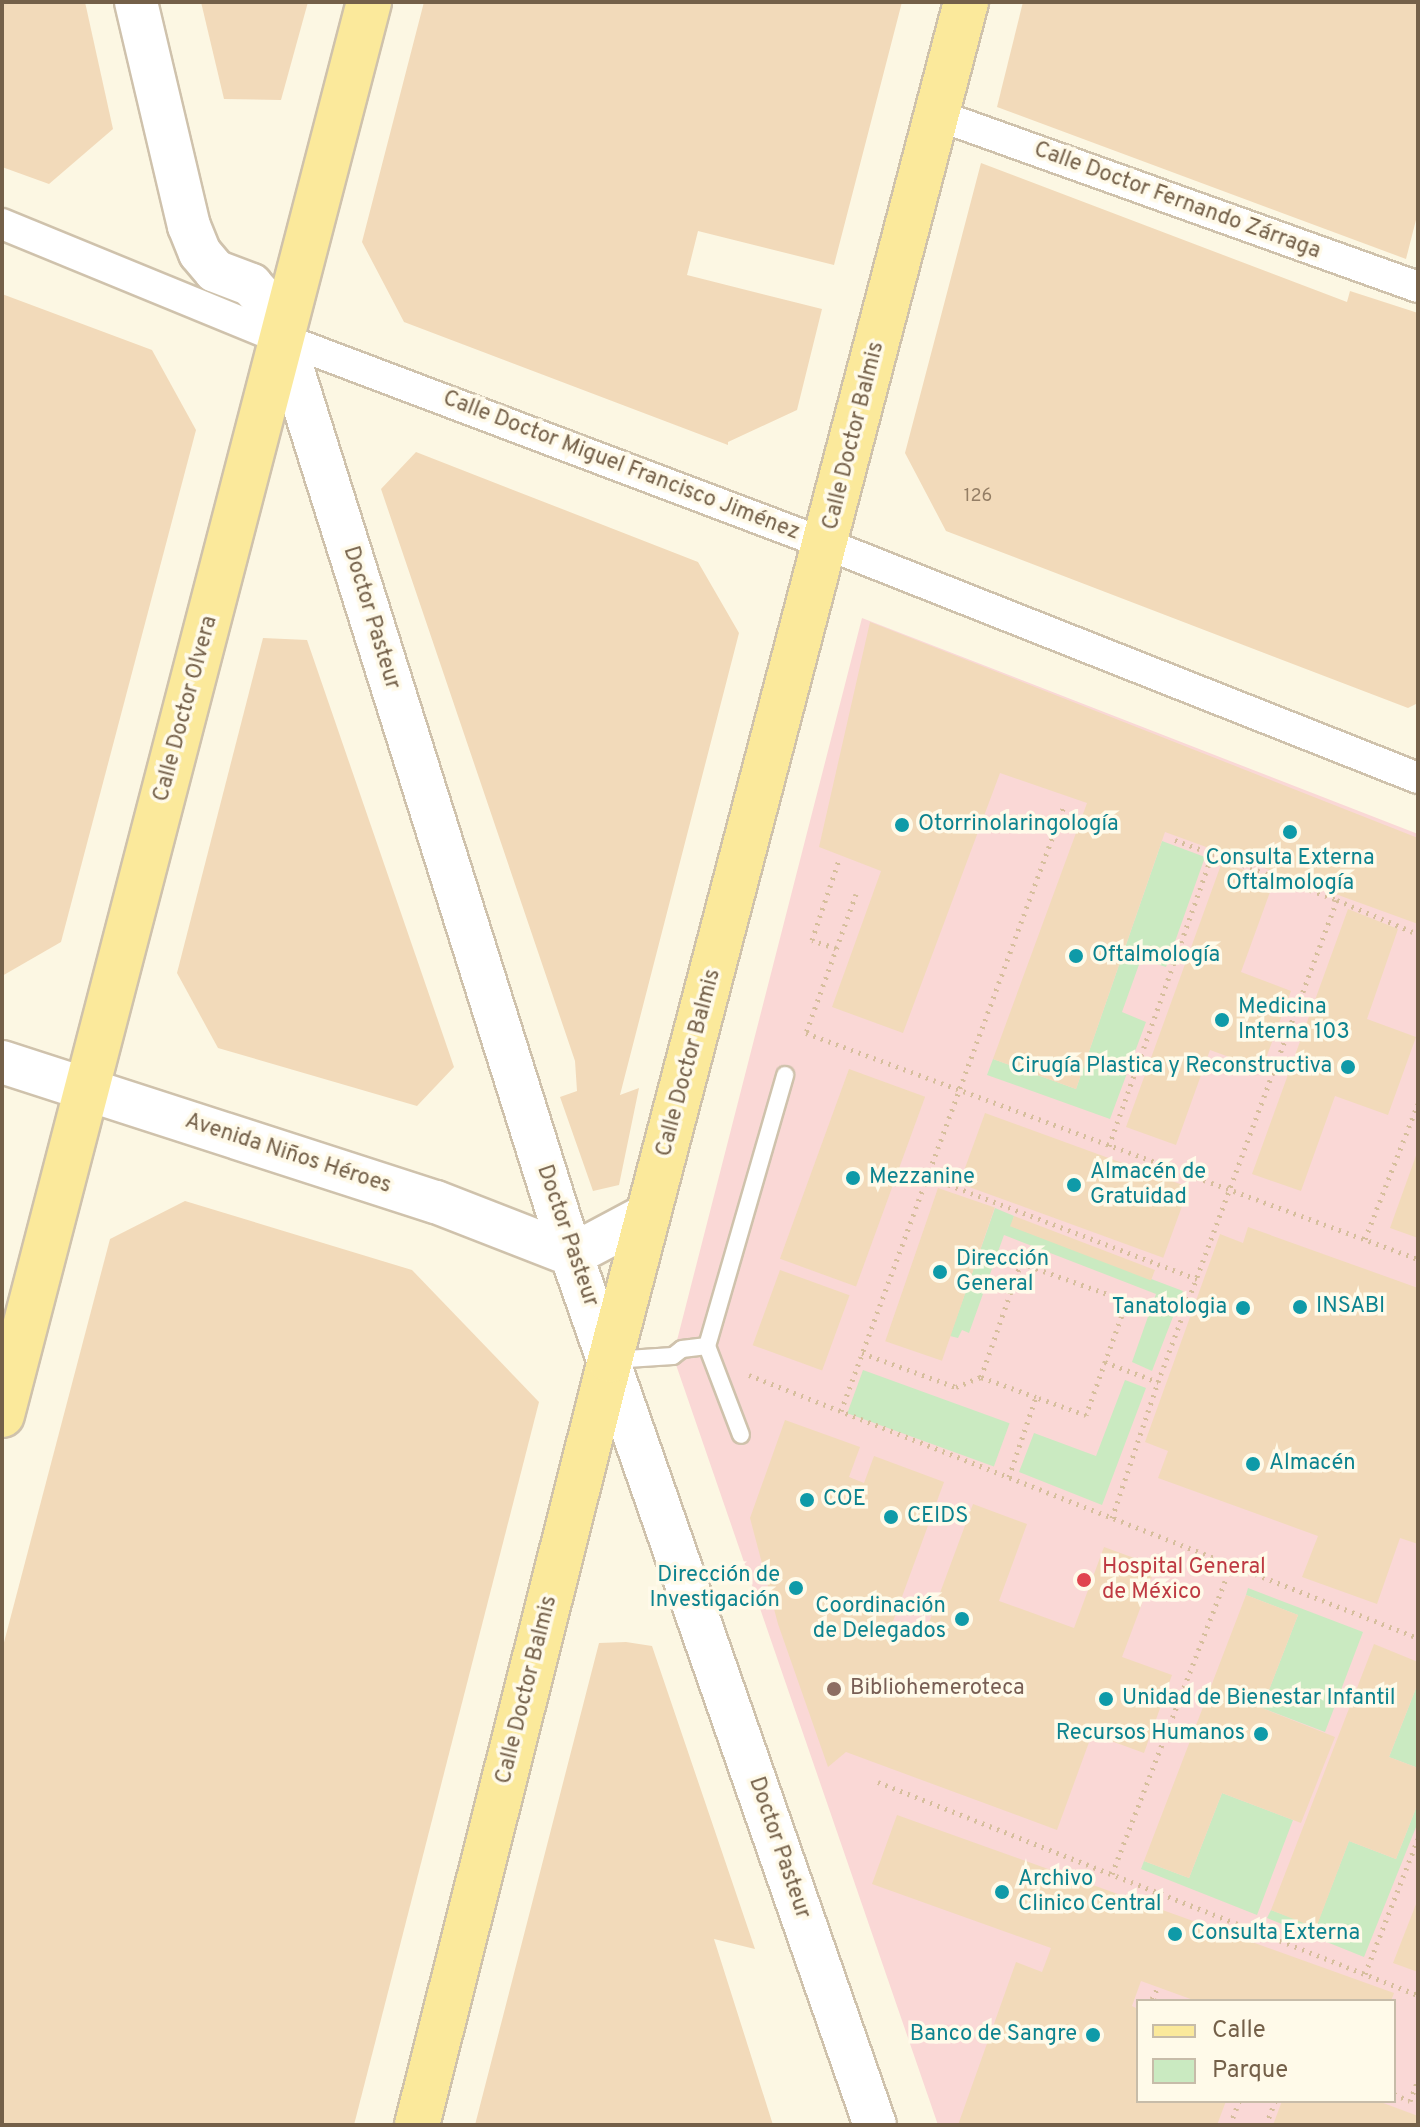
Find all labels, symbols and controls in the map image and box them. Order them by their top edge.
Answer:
street label: Calle Doctor Fernando Zárraga [1030,137,1324,265]
street label: Calle Doctor Balmis [818,339,890,533]
street label: Calle Doctor Miguel Francisco Jiménez [439,386,803,546]
house number: 126 [964,486,992,508]
street label: Doctor Pasteur [337,543,405,693]
street label: Calle Doctor Olvera [149,613,223,805]
place label: Otorrinolaringología [918,812,1119,838]
marker: Otorrinolaringología [893,816,911,834]
marker: Consulta Externa Oftalmología [1281,823,1299,841]
place label: Consulta Externa Oftalmología [1206,845,1374,896]
place label: Oftalmología [1092,943,1220,969]
marker: Oftalmología [1067,947,1085,965]
street label: Calle Doctor Balmis [651,966,727,1160]
place label: Medicina Interna 103 [1238,994,1350,1046]
marker: Medicina Interna 103 [1213,1011,1231,1029]
place label: Cirugía Plastica y Reconstructiva [1011,1054,1332,1080]
marker: Cirugía Plastica y Reconstructiva [1339,1058,1357,1076]
street label: Avenida Niños Héroes [182,1108,394,1200]
place label: Almacén de Gratuidad [1090,1159,1206,1210]
street label: Doctor Pasteur [530,1162,604,1310]
place label: Mezzanine [869,1165,975,1191]
marker: Mezzanine [844,1169,862,1187]
marker: Almacén de Gratuidad [1065,1176,1083,1194]
place label: Dirección General [956,1246,1049,1298]
marker: Dirección General [931,1263,949,1281]
place label: INSABI [1316,1294,1385,1320]
place label: Tanatologia [1112,1295,1227,1321]
marker: INSABI [1291,1298,1309,1316]
marker: Tanatologia [1234,1299,1252,1317]
place label: Almacén [1269,1451,1356,1477]
marker: Almacén [1244,1455,1262,1473]
place label: COE [823,1487,866,1513]
marker: COE [798,1491,816,1509]
place label: CEIDS [907,1504,968,1530]
marker: CEIDS [882,1508,900,1526]
place label: Hospital General de México [1102,1554,1266,1606]
place label: Dirección de Investigación [649,1562,780,1614]
marker: Hospital General de México [1073,1569,1095,1591]
marker: Dirección de Investigación [787,1579,805,1597]
street label: Calle Doctor Balmis [491,1593,563,1787]
place label: Coordinación de Delegados [813,1593,946,1644]
marker: Coordinación de Delegados [953,1610,971,1628]
place label: Bibliohemeroteca [850,1676,1025,1702]
marker: Bibliohemeroteca [825,1680,843,1698]
place label: Unidad de Bienestar Infantil [1122,1686,1395,1712]
marker: Unidad de Bienestar Infantil [1097,1690,1115,1708]
place label: Recursos Humanos [1056,1721,1245,1747]
marker: Recursos Humanos [1252,1725,1270,1743]
street label: Doctor Pasteur [742,1774,816,1922]
place label: Archivo Clinico Central [1018,1866,1162,1918]
marker: Archivo Clinico Central [993,1883,1011,1901]
place label: Consulta Externa [1191,1921,1360,1947]
marker: Consulta Externa [1166,1925,1184,1943]
legend [1136,1999,1396,2103]
text: Calle [1212,2016,1266,2046]
place label: Banco de Sangre [910,2022,1077,2048]
marker: Banco de Sangre [1084,2026,1102,2044]
text: Parque [1212,2056,1288,2086]

